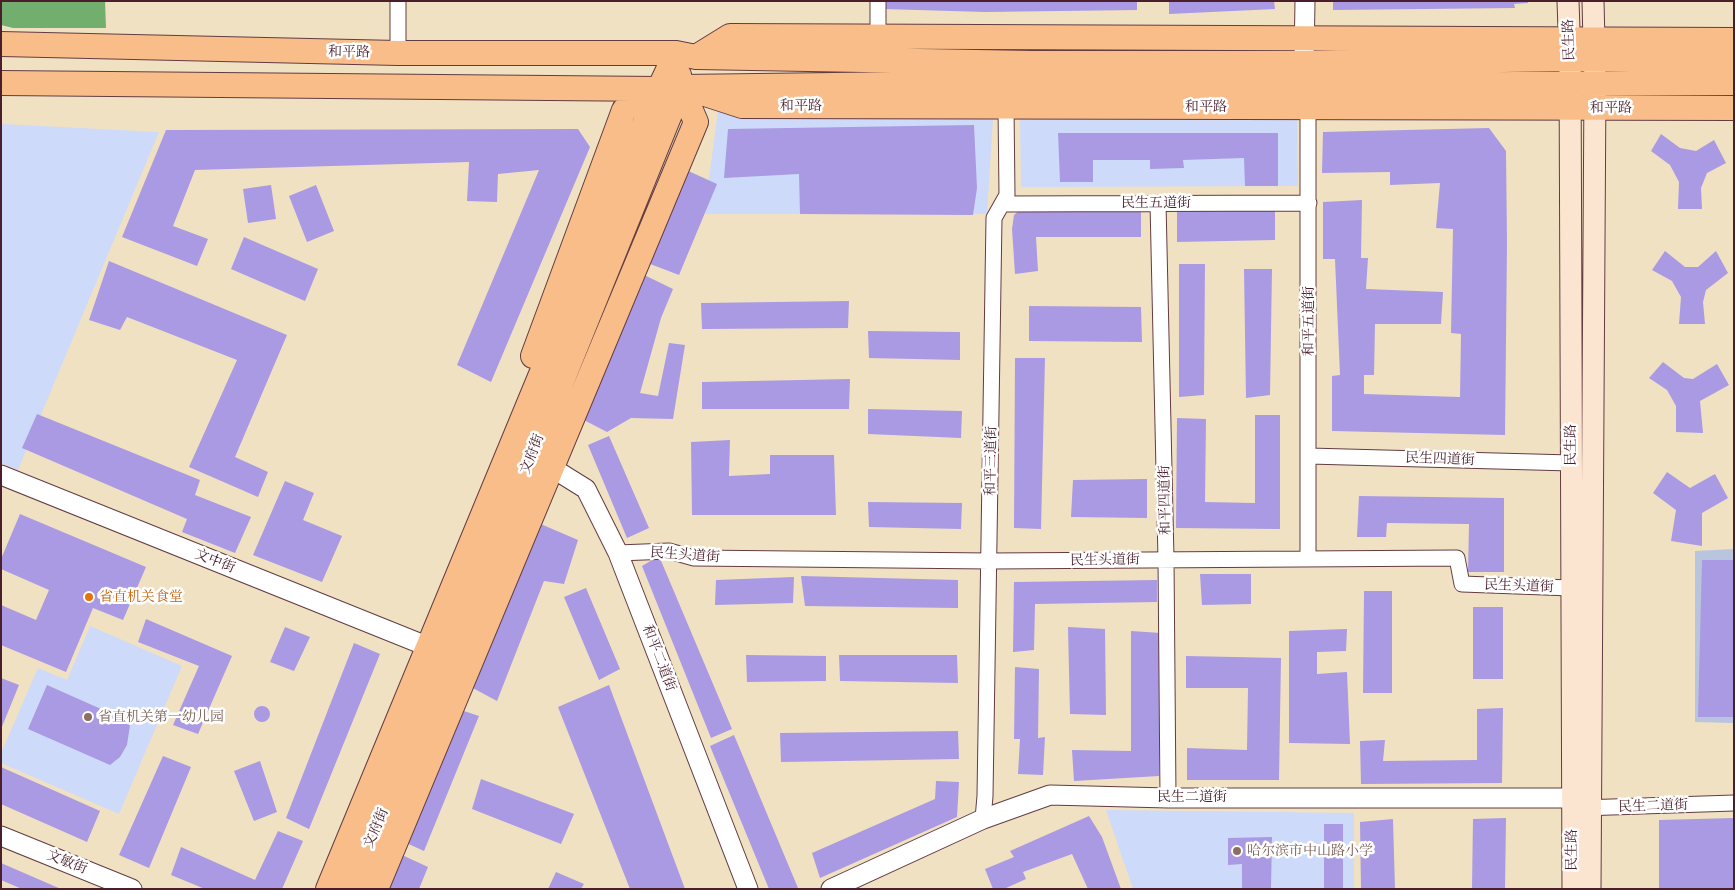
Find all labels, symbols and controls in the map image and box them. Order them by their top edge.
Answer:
street label: 民生路 [1560,19,1578,61]
street label: 和平路 [328,43,370,61]
street label: 和平路 [780,98,822,114]
street label: 和平路 [1185,99,1227,115]
street label: 和平路 [1590,100,1632,116]
street label: 民生五道街 [1121,195,1191,211]
street label: 和平五道街 [1301,286,1317,356]
street label: 民生路 [1563,424,1579,466]
street label: 和平三道街 [982,426,1000,496]
street label: 文府街 [516,431,548,477]
street label: 民生四道街 [1405,449,1475,469]
street label: 和平四道街 [1156,465,1174,535]
street label: 民生头道街 [649,544,721,566]
street label: 文中街 [192,545,238,577]
street label: 民生头道街 [1070,551,1140,569]
street label: 民生头道街 [1484,576,1554,596]
place label: 省直机关食堂 [99,589,183,605]
marker: 省直机关食堂 [83,591,95,603]
street label: 和平二道街 [639,622,679,694]
place label: 省直机关第一幼儿园 [98,709,224,725]
marker: 省直机关第一幼儿园 [82,711,94,723]
street label: 民生二道街 [1157,789,1227,805]
street label: 民生二道街 [1618,796,1688,816]
street label: 文府街 [360,805,392,851]
street label: 民生路 [1564,829,1580,871]
place label: 哈尔滨市中山路小学 [1247,843,1373,859]
marker: 哈尔滨市中山路小学 [1231,845,1243,857]
street label: 文敏街 [44,846,90,878]

